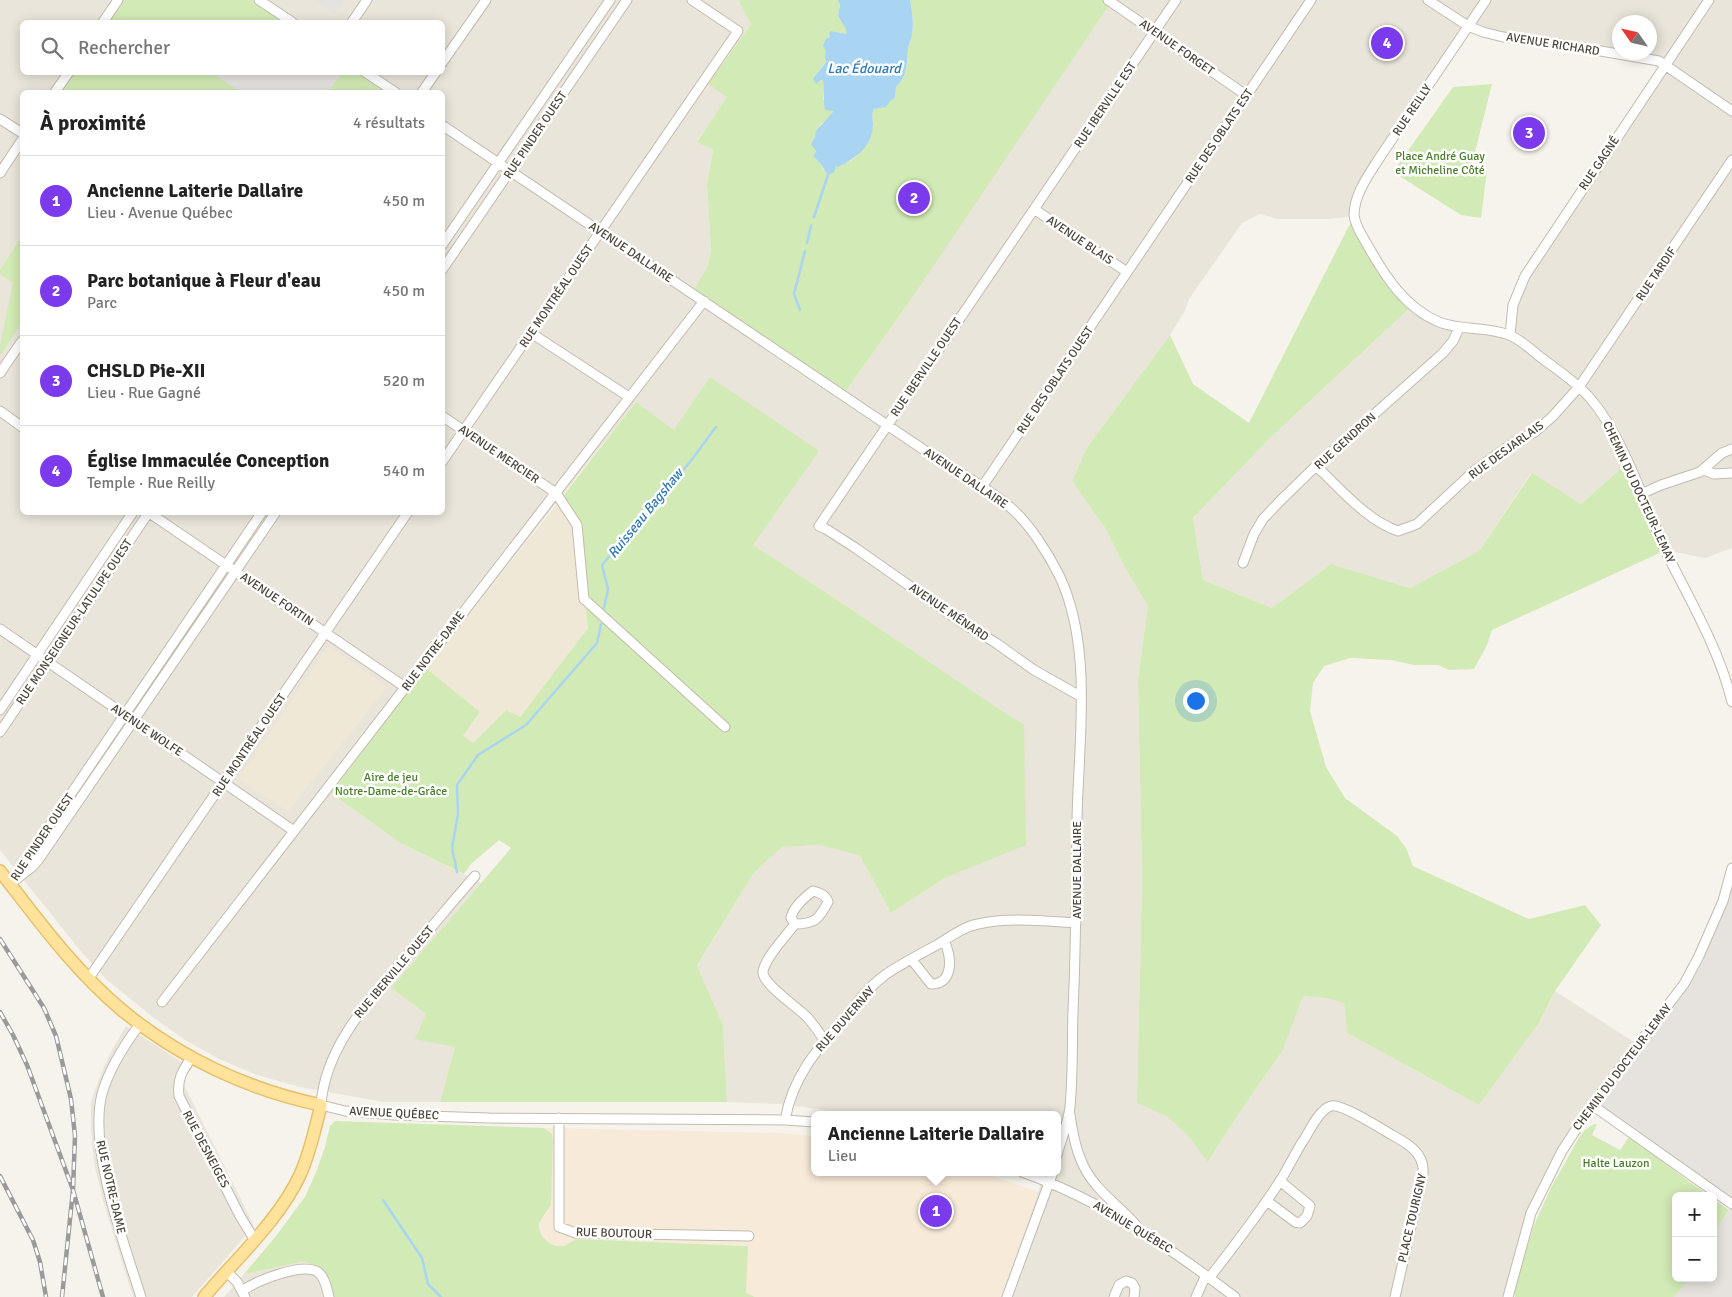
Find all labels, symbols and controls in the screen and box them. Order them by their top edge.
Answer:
north arrow [1612,15,1657,60]
street label: AVENUE FORGET [1137,16,1217,79]
search box [20,20,445,75]
pin: 4 [1371,24,1403,62]
street label: AVENUE RICHARD [1505,30,1601,59]
icon: search [38,34,66,62]
text: Rechercher [78,36,170,60]
street label: RUE IBERVILLE EST [1071,59,1140,151]
water label: Lac Édouard [827,60,902,77]
street label: RUE REILLY [1390,82,1435,139]
street label: RUE DES OBLATS EST [1182,86,1257,186]
street label: RUE PINDER OUEST [501,89,570,182]
text: À proximité [40,110,146,136]
text: 4 résultats [353,113,425,133]
pin: 3 [1513,114,1545,152]
street label: RUE GAGNÉ [1576,133,1623,193]
park label: Place André Guay et Micheline Côté [1395,149,1485,178]
text: Ancienne Laiterie Dallaire [87,179,303,203]
pin: 2 [898,179,930,217]
text: 1 [52,191,60,211]
text: 450 m [383,191,425,211]
text: Lieu · Avenue Québec [87,203,233,223]
street label: AVENUE BLAIS [1044,213,1116,268]
street label: AVENUE DALLAIRE [586,219,676,286]
street label: RUE MONTRÉAL OUEST [516,242,597,351]
street label: RUE TARDIF [1633,244,1680,304]
text: Parc botanique à Fleur d'eau [87,269,321,293]
text: 2 [52,281,60,301]
text: 450 m [383,281,425,301]
text: Parc [87,293,117,313]
street label: RUE IBERVILLE OUEST [888,315,965,420]
street label: RUE DES OBLATS OUEST [1014,324,1097,437]
text: CHSLD Pie-XII [87,359,206,383]
text: 3 [52,371,60,391]
text: 520 m [383,371,425,391]
text: Lieu · Rue Gagné [87,383,201,403]
street label: RUE GENDRON [1311,410,1379,473]
street label: RUE DESJARLAIS [1466,418,1547,483]
street label: CHEMIN DU DOCTEUR-LEMAY [1599,419,1678,566]
street label: AVENUE MERCIER [455,422,542,487]
street label: AVENUE DALLAIRE [921,445,1011,512]
text: Église Immaculée Conception [87,449,329,473]
text: 4 [52,461,60,481]
text: 540 m [383,461,425,481]
water label: Ruisseau Bagshaw [604,464,688,562]
text: Temple · Rue Reilly [87,473,215,493]
street label: RUE MONSEIGNEUR-LATULIPE OUEST [13,536,136,708]
street label: AVENUE FORTIN [237,569,316,629]
street label: AVENUE MÉNARD [906,580,992,645]
street label: RUE NOTRE-DAME [399,608,468,694]
your location [1183,688,1209,714]
street label: RUE MONTRÉAL OUEST [209,691,290,800]
street label: AVENUE WOLFE [108,701,186,760]
park label: Aire de jeu Notre-Dame-de-Grâce [335,770,447,799]
street label: RUE PINDER OUEST [8,791,77,884]
street label: AVENUE DALLAIRE [1070,821,1085,919]
street label: RUE IBERVILLE OUEST [351,923,438,1022]
street label: RUE DUVERNAY [813,983,878,1055]
street label: CHEMIN DU DOCTEUR-LEMAY [1570,1001,1675,1134]
street label: AVENUE QUÉBEC [349,1104,439,1123]
street label: RUE DESNEIGES [179,1108,232,1191]
popup [811,1111,1061,1176]
text: Ancienne Laiterie Dallaire [828,1122,1044,1146]
street label: RUE NOTRE-DAME [92,1139,129,1236]
text: Lieu [828,1146,857,1166]
park label: Halte Lauzon [1582,1156,1650,1171]
street label: PLACE TOURIGNY [1395,1172,1430,1264]
pin: 1 [920,1192,952,1230]
map controls [1672,1192,1717,1282]
button: + [1672,1192,1717,1237]
street label: AVENUE QUÉBEC [1090,1198,1175,1257]
street label: RUE BOUTOUR [576,1225,652,1242]
button: − [1672,1237,1717,1282]

